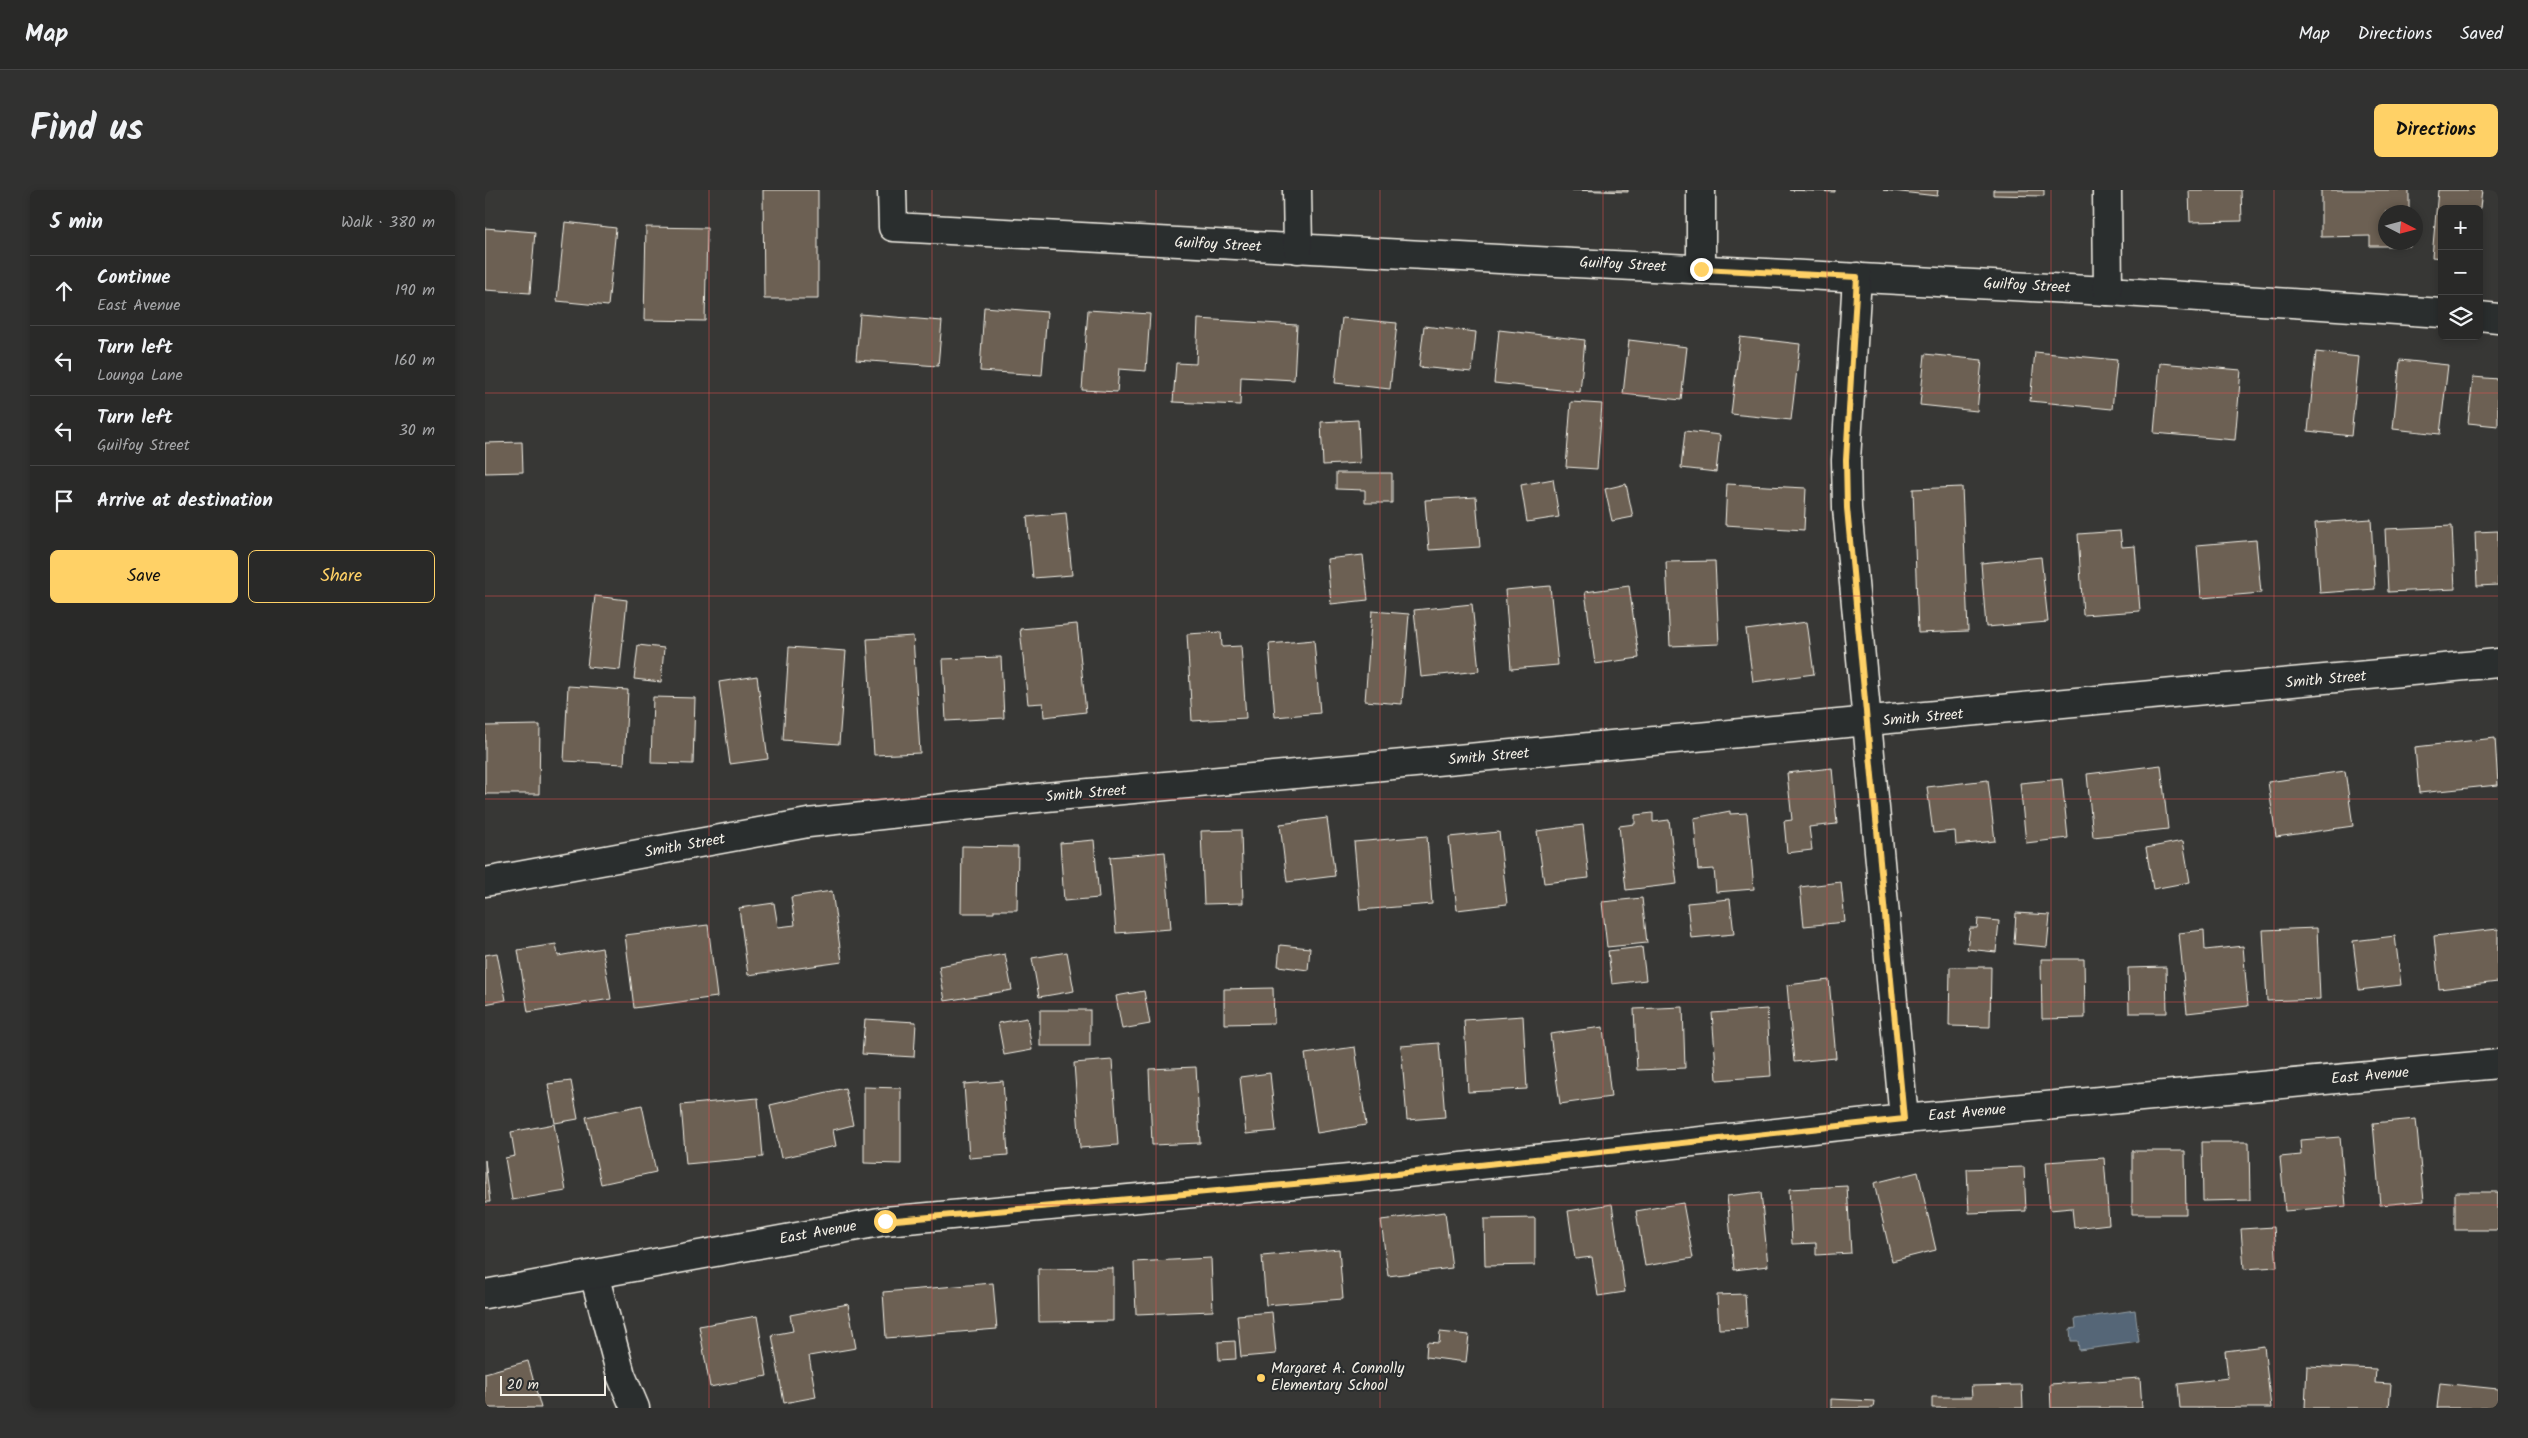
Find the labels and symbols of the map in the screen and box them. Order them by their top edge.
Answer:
north arrow [2378,205,2423,250]
street label: Guilfoy Street [1174,231,1262,259]
street label: Guilfoy Street [1579,251,1667,279]
route end [1690,258,1713,281]
street label: Guilfoy Street [1983,272,2071,300]
street label: Smith Street [2284,664,2368,696]
street label: Smith Street [1881,702,1965,734]
street label: Smith Street [1447,741,1531,773]
street label: Smith Street [1044,778,1128,810]
street label: Smith Street [643,827,727,865]
street label: East Avenue [2330,1061,2410,1091]
street label: East Avenue [1927,1098,2007,1128]
route start [874,1210,897,1233]
street label: East Avenue [777,1214,859,1252]
place label: Margaret A. Connolly Elementary School [1271,1357,1405,1398]
marker: Margaret A. Connolly Elementary School [1255,1372,1267,1384]
scale bar [500,1373,606,1396]

